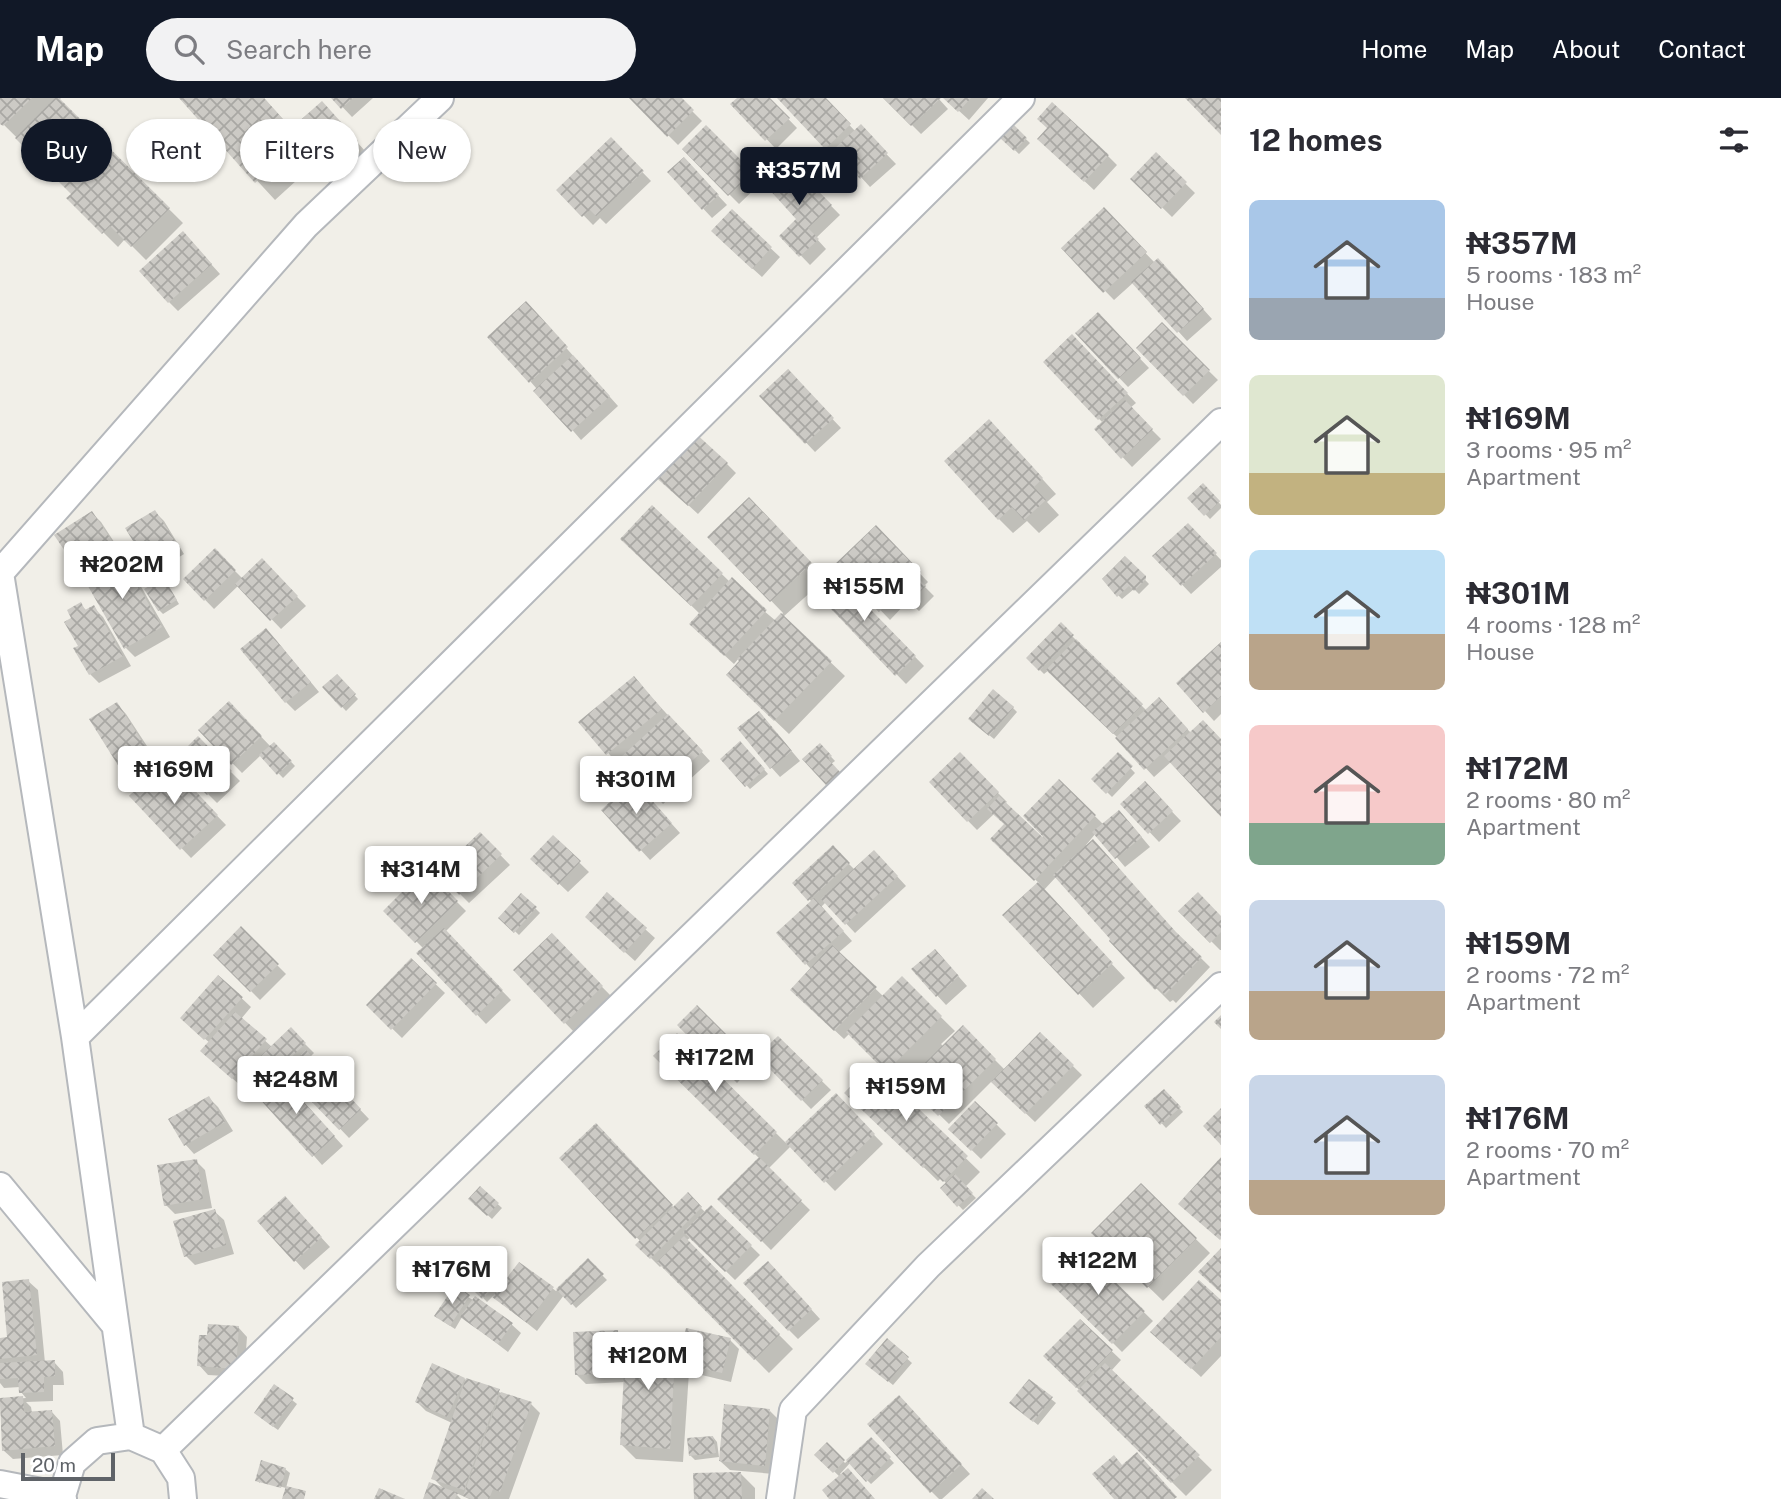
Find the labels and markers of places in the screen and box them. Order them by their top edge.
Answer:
pin: ₦357M [750,148,848,207]
pin: ₦202M [73,542,171,601]
pin: ₦155M [815,564,913,623]
pin: ₦169M [125,746,223,806]
pin: ₦301M [587,756,685,816]
pin: ₦314M [372,846,470,906]
pin: ₦172M [666,1034,764,1094]
pin: ₦248M [247,1056,345,1116]
pin: ₦159M [857,1063,955,1123]
pin: ₦122M [1049,1238,1147,1297]
pin: ₦176M [403,1246,501,1306]
pin: ₦120M [599,1332,697,1392]

